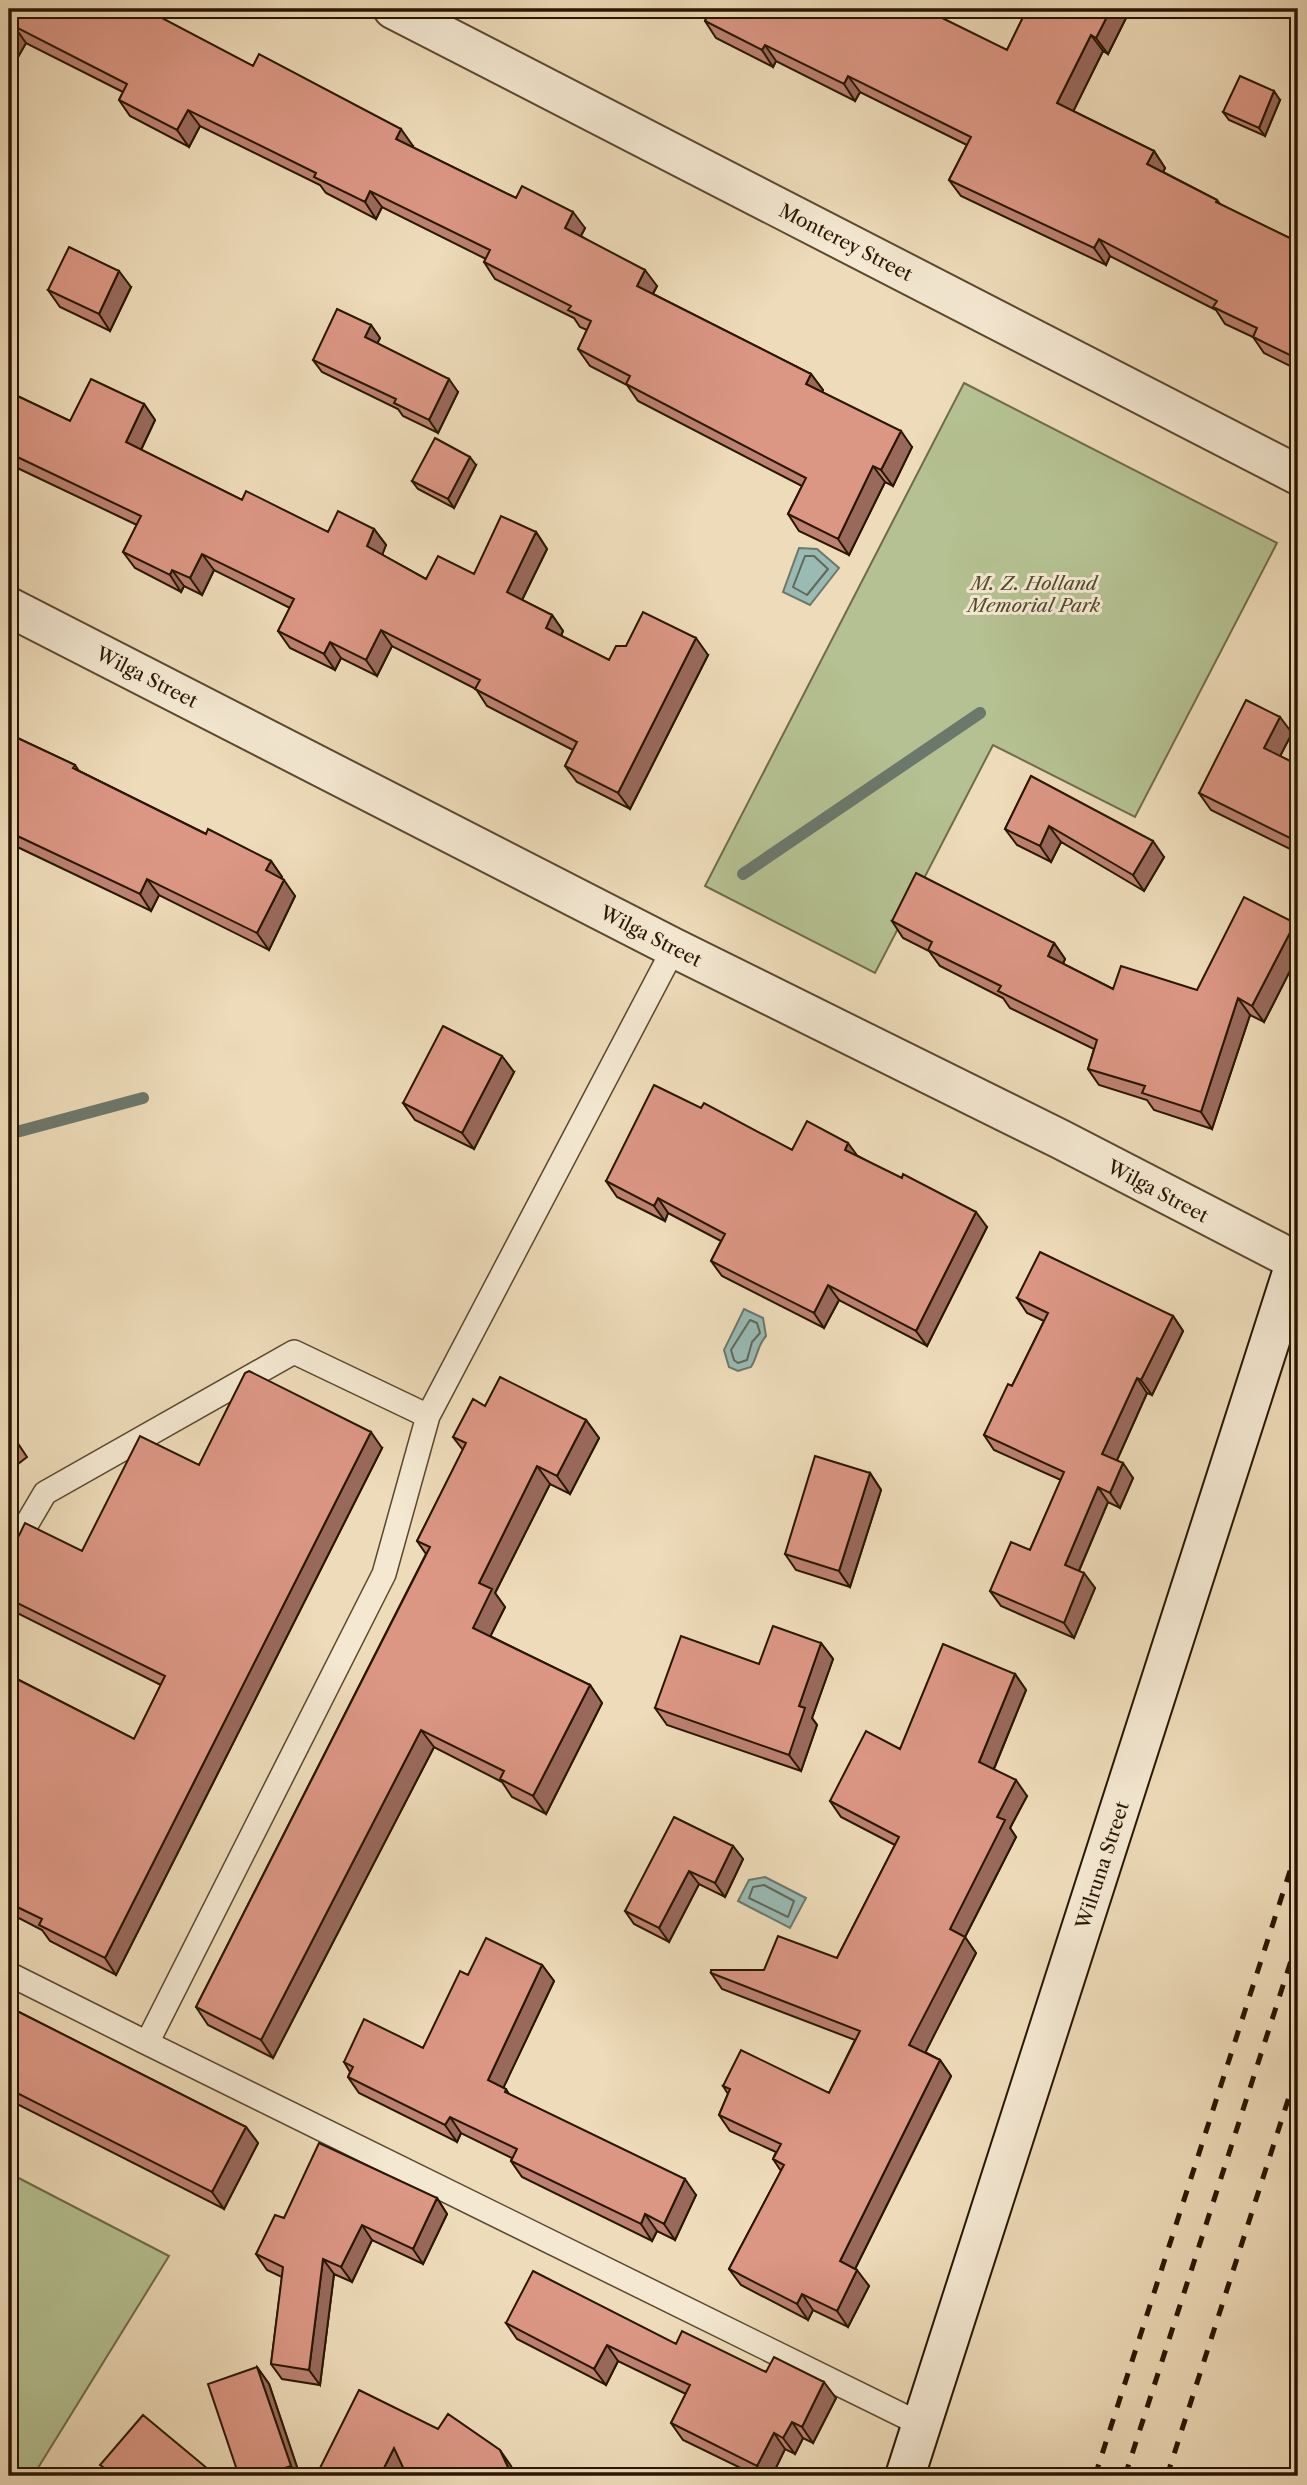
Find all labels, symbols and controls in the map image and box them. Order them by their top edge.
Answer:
street label: Monterey Street [775,199,917,286]
park label: M. Z. Holland Memorial Park [966,572,1100,617]
street label: Wilga Street [91,642,202,713]
street label: Wilga Street [595,901,706,972]
street label: Wilga Street [1103,1155,1212,1228]
street label: Wilruna Street [1071,1798,1134,1933]

